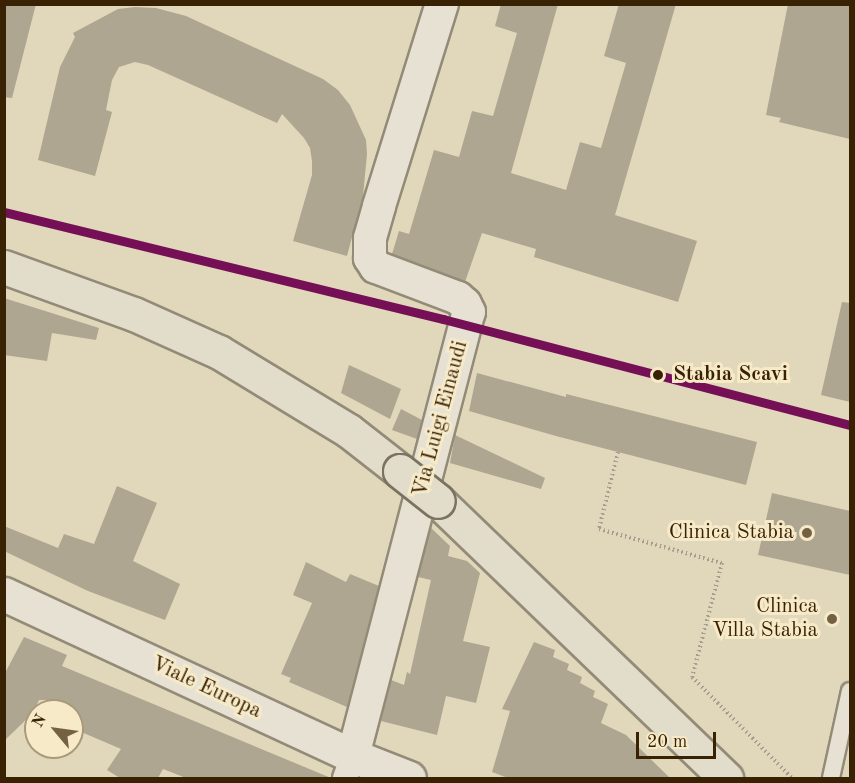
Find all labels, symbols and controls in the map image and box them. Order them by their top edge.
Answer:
street label: Via Luigi Einaudi [408,338,474,500]
place label: Stabia Scavi [673,362,788,388]
marker: Stabia Scavi [648,365,668,385]
place label: Clinica Stabia [669,520,794,546]
marker: Clinica Stabia [798,524,816,542]
place label: Clinica Villa Stabia [712,594,818,644]
marker: Clinica Villa Stabia [823,610,841,628]
street label: Viale Europa [147,652,265,724]
north arrow [24,699,84,759]
text: N [30,712,50,730]
scale bar [639,720,718,758]
text: 20 m [647,733,687,751]

